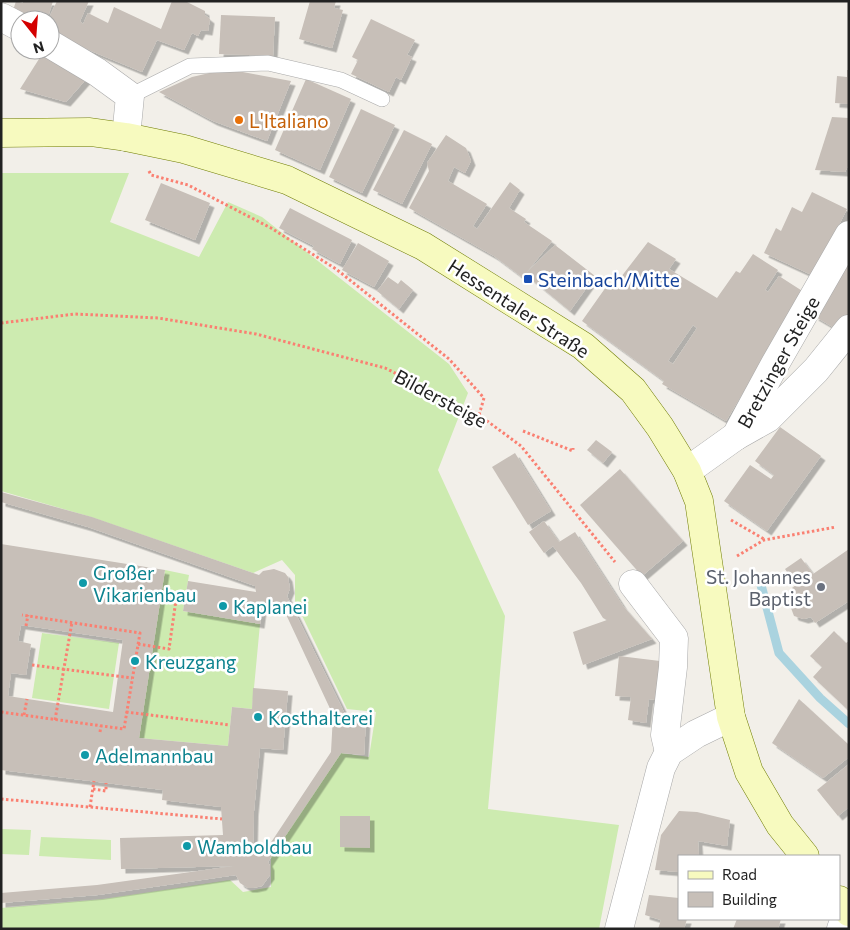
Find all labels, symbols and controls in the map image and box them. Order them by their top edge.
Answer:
north arrow [10,10,60,60]
text: N [31,38,46,58]
place label: L'Italiano [249,109,329,132]
marker: L'Italiano [233,114,245,126]
street label: Hessentaler Straße [444,254,594,362]
place label: Steinbach/Mitte [538,268,680,291]
marker: Steinbach/Mitte [522,273,534,285]
street label: Bretzinger Steige [732,292,824,432]
street label: Bildersteige [391,364,491,432]
place label: Großer Vikarienbau [93,561,196,606]
place label: St. Johannes Baptist [706,565,811,610]
marker: Großer Vikarienbau [77,577,89,589]
marker: St. Johannes Baptist [815,581,827,593]
place label: Kaplanei [233,595,307,618]
marker: Kaplanei [217,600,229,612]
place label: Kreuzgang [145,650,236,673]
marker: Kreuzgang [129,655,141,667]
place label: Kosthalterei [268,706,373,729]
marker: Kosthalterei [252,711,264,723]
place label: Adelmannbau [95,744,214,767]
marker: Adelmannbau [79,749,91,761]
place label: Wamboldbau [197,835,312,858]
marker: Wamboldbau [181,840,193,852]
legend [678,855,840,920]
text: Road [722,865,757,883]
text: Building [722,890,777,908]

